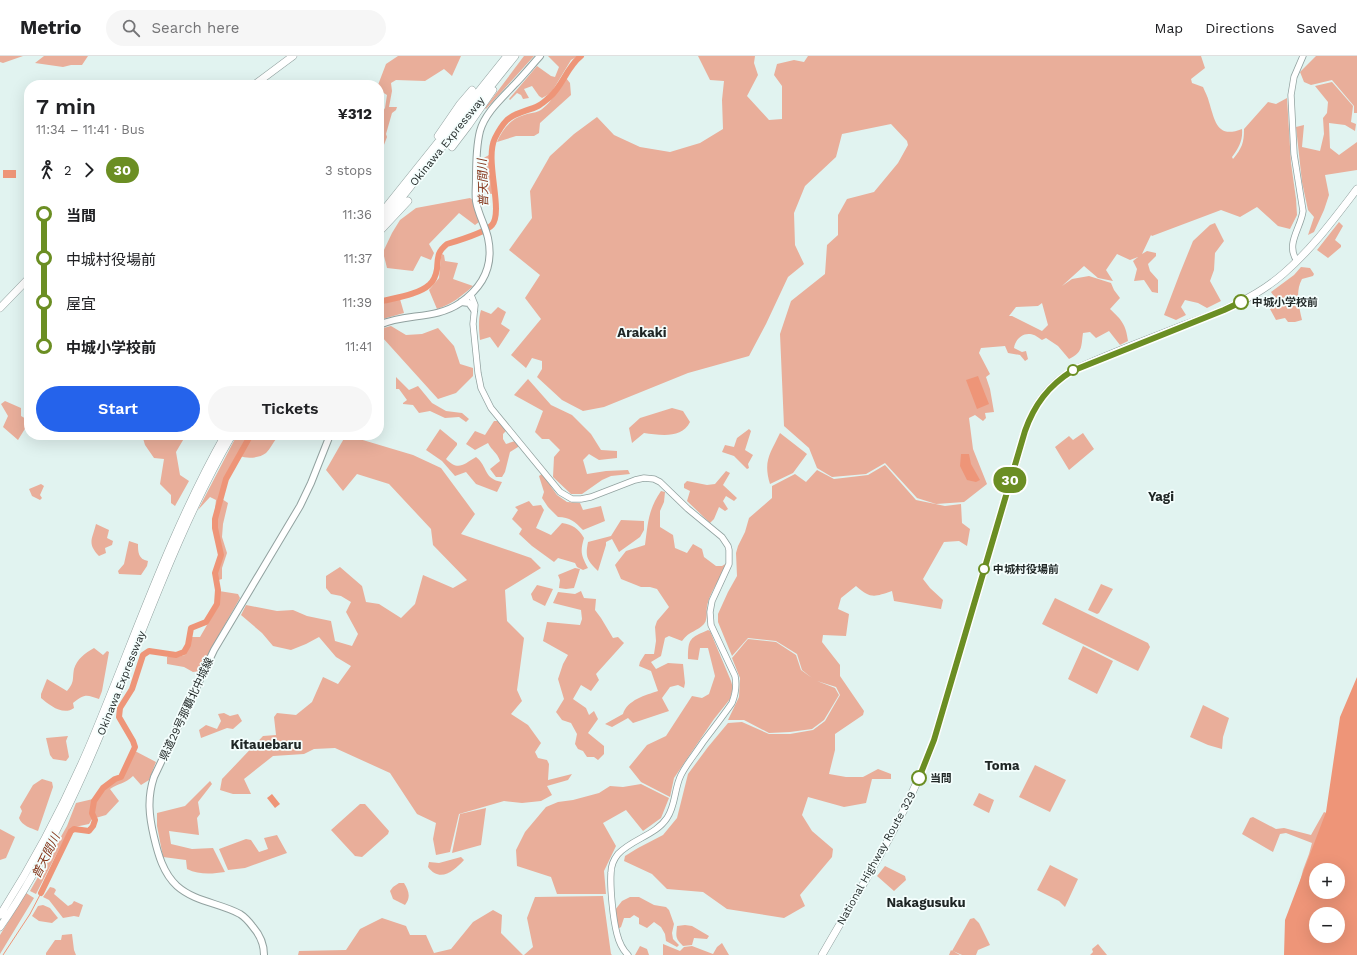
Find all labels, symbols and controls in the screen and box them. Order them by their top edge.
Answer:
search box [106,10,386,46]
text: Metrio [20,16,82,39]
icon: search [120,17,142,39]
text: Search here [152,19,239,37]
text: Map [1155,20,1183,36]
text: Directions [1205,20,1274,36]
text: Saved [1296,20,1337,36]
text: 7 min [36,94,96,119]
street label: Okinawa Expressway [407,94,488,189]
text: ¥312 [338,105,372,123]
text: 11:34 – 11:41 · Bus [36,122,145,137]
water label: 普天間川 [475,157,491,207]
icon: walk [36,159,58,181]
icon: forward [78,159,100,181]
text: 30 [114,162,131,178]
text: 2 [64,163,72,178]
text: 3 stops [325,163,372,178]
text: 当間 [66,207,96,225]
text: 11:36 [343,207,372,222]
text: 中城村役場前 [66,251,156,269]
text: 11:37 [344,251,372,266]
marker: 中城小学校前 [1233,294,1249,310]
text: 屋宜 [66,295,96,313]
text: 11:39 [342,295,372,310]
place label: 中城小学校前 [1252,296,1318,309]
district label: Arakaki [617,325,667,340]
text: 中城小学校前 [66,339,156,357]
text: 11:41 [345,339,372,354]
unlabelled marker [1067,364,1079,376]
button: Start [36,386,200,432]
button: Tickets [208,386,372,432]
line badge: 30 [992,467,1028,493]
text: 30 [1001,472,1019,488]
district label: Yagi [1148,489,1174,504]
marker: 中城村役場前 [978,563,990,575]
place label: 中城村役場前 [993,563,1059,576]
street label: Okinawa Expressway [95,629,148,737]
street label: 県道29号那覇北中城線 [157,656,216,763]
district label: Kitauebaru [231,737,301,752]
district label: Toma [985,758,1020,773]
marker: 当間 [911,770,927,786]
place label: 当間 [930,772,952,785]
street label: National Highway Route 329 [834,789,919,927]
water label: 普天間川 [29,830,64,881]
map controls [1309,863,1345,943]
button: + [1309,863,1345,899]
district label: Nakagusuku [886,895,966,910]
button: − [1309,907,1345,943]

